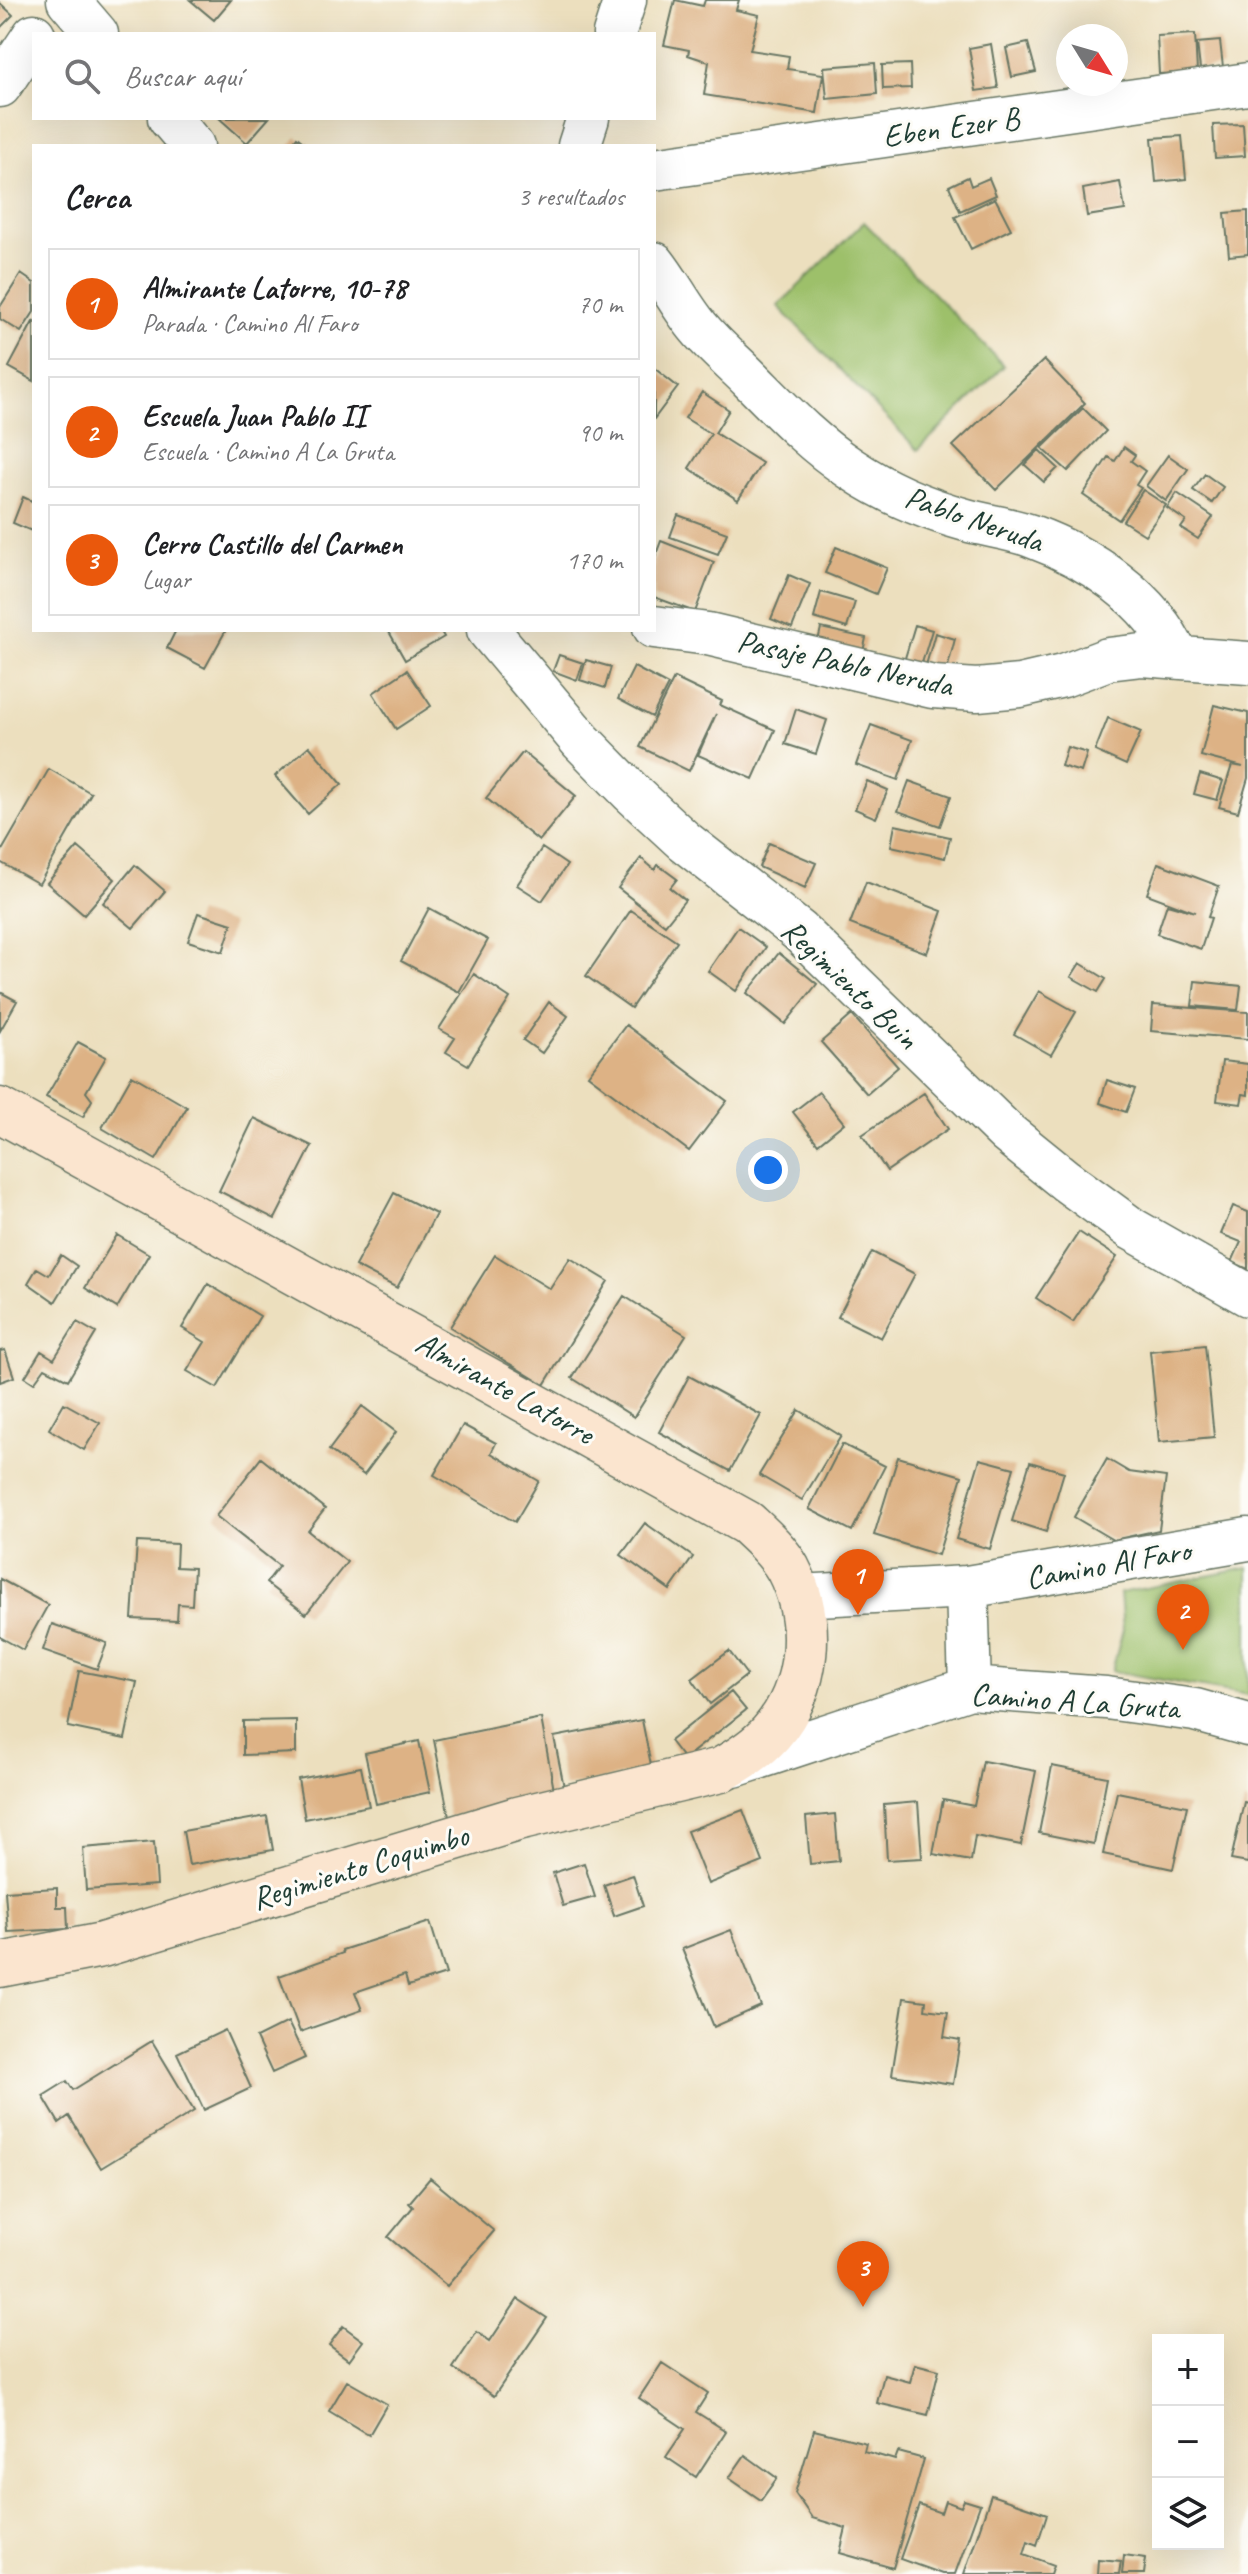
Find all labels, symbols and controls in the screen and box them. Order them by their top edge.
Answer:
north arrow [1056,24,1128,96]
search box [32,32,656,120]
icon: search [60,54,104,98]
text: Buscar aquí [124,57,242,95]
street label: Eben Ezer B [880,97,1024,157]
text: Cerca [64,175,130,218]
text: 3 resultados [518,180,624,213]
text: Almirante Latorre, 10-78 [142,269,406,307]
text: 1 [86,288,98,321]
text: 70 m [578,288,622,321]
text: Parada · Camino Al Faro [142,307,357,340]
text: Escuela Juan Pablo II [142,397,366,435]
text: 2 [86,416,98,449]
text: 90 m [578,416,622,449]
text: Escuela · Camino A La Gruta [142,435,394,468]
street label: Pablo Neruda [900,476,1050,562]
text: Cerro Castillo del Carmen [142,525,403,563]
text: 3 [86,544,98,577]
text: 170 m [566,544,622,577]
text: Lugar [142,563,191,596]
street label: Pasaje Pablo Neruda [734,620,959,706]
street label: Regimiento Buin [773,910,928,1059]
your location [748,1150,788,1190]
street label: Almirante Latorre [409,1322,604,1455]
street label: Camino Al Faro [1023,1529,1197,1599]
pin: 1 [832,1549,884,1615]
pin: 2 [1157,1584,1209,1650]
street label: Camino A La Gruta [970,1673,1183,1729]
street label: Regimiento Coquimbo [247,1814,475,1919]
pin: 3 [837,2241,889,2307]
map controls [1152,2334,1224,2550]
button: + [1152,2334,1224,2406]
button: − [1152,2406,1224,2478]
button: layers [1152,2478,1224,2550]

